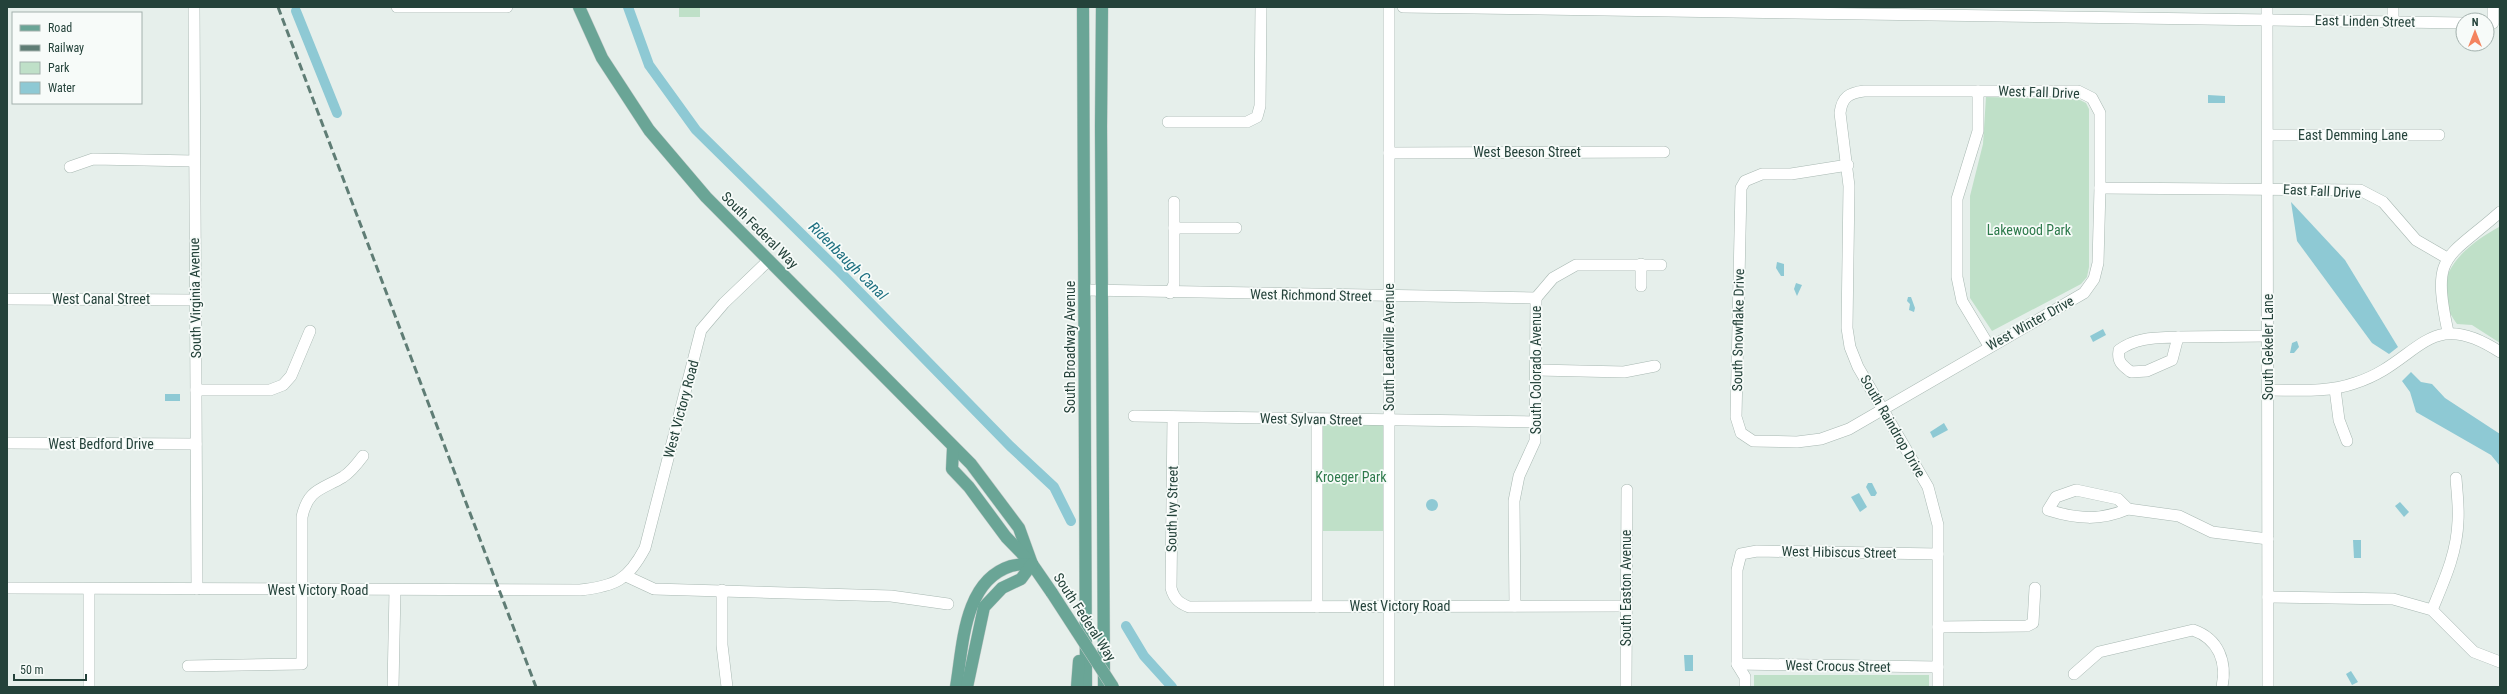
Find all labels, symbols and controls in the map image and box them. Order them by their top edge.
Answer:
legend [12,12,142,104]
street label: East Linden Street [2315,12,2415,30]
north arrow [2455,12,2495,52]
text: N [2472,16,2479,29]
text: Road [48,21,72,35]
text: Railway [48,41,84,55]
text: Park [48,61,70,75]
text: Water [48,81,76,95]
street label: West Fall Drive [1998,83,2080,101]
street label: East Demming Lane [2298,127,2408,143]
street label: West Beeson Street [1473,144,1581,160]
street label: East Fall Drive [2283,181,2362,201]
street label: South Federal Way [718,188,802,272]
water label: Ridenbaugh Canal [805,218,891,304]
park label: Lakewood Park [1987,222,2072,238]
street label: South Virginia Avenue [186,237,204,358]
street label: South Snowflake Drive [1729,268,1747,392]
street label: South Broadway Avenue [1062,280,1078,413]
street label: South Leadville Avenue [1381,283,1397,411]
street label: West Richmond Street [1250,286,1372,304]
street label: West Canal Street [52,291,150,307]
street label: West Winter Drive [1983,292,2077,354]
street label: South Gekeler Lane [2260,293,2276,400]
street label: South Colorado Avenue [1528,305,1544,434]
street label: West Victory Road [660,358,702,460]
street label: South Raindrop Drive [1857,372,1929,480]
street label: West Sylvan Street [1260,410,1362,428]
street label: West Bedford Drive [48,436,154,452]
street label: South Ivy Street [1163,466,1181,552]
park label: Kroeger Park [1315,469,1387,485]
street label: South Easton Avenue [1618,529,1634,646]
street label: West Hibiscus Street [1781,543,1897,561]
street label: South Federal Way [1051,570,1120,664]
street label: West Victory Road [268,582,368,598]
street label: West Victory Road [1350,598,1450,614]
scale bar [14,656,86,682]
street label: West Crocus Street [1785,657,1891,675]
text: 50 m [20,663,44,677]

